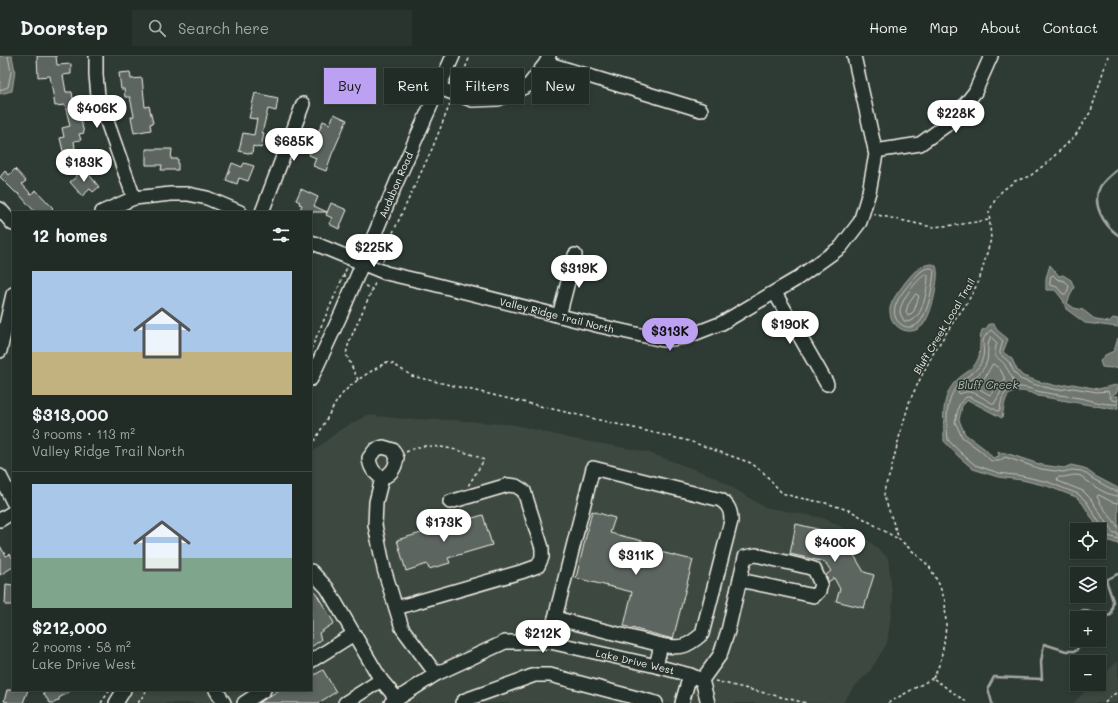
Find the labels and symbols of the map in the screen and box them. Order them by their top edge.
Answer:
pin: $406K [69,95,125,129]
pin: $228K [928,100,984,134]
pin: $685K [266,128,322,162]
pin: $183K [56,149,112,183]
street label: Audubon Road [375,150,416,220]
pin: $225K [346,234,402,268]
pin: $319K [551,255,607,289]
street label: Bluff Creek Local Trail [910,275,978,377]
street label: Valley Ridge Trail North [498,294,616,336]
pin: $190K [762,311,818,345]
pin: $313K [642,318,698,352]
water label: Bluff Creek [958,377,1018,392]
pin: $173K [416,509,472,543]
pin: $400K [807,529,863,563]
pin: $311K [608,542,664,576]
pin: $212K [515,620,571,654]
street label: Lake Drive West [595,646,676,678]

